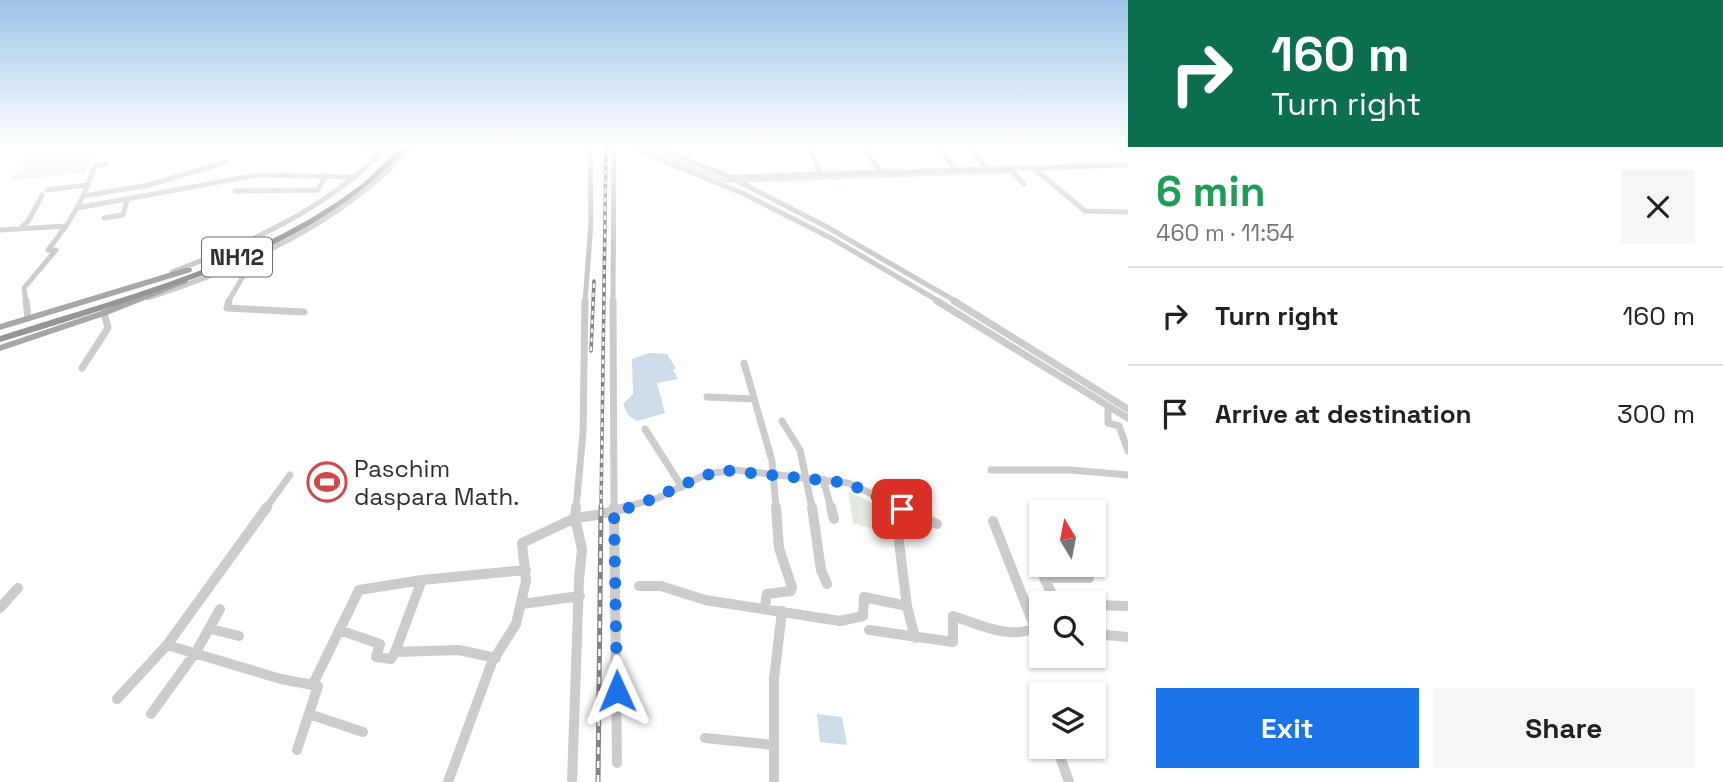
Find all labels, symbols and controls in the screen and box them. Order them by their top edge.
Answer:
text: 160 m [1271,23,1409,85]
icon: right [1156,28,1247,119]
text: Turn right [1271,84,1421,124]
text: 6 min [1156,165,1266,218]
button: close [1621,170,1695,244]
text: 460 m · 11:54 [1156,218,1294,248]
road number: NH12 [202,238,272,276]
icon: right [1156,297,1194,335]
text: Turn right [1215,299,1339,333]
text: 160 m [1623,299,1695,333]
icon: arrive [1156,395,1194,433]
text: Arrive at destination [1215,397,1472,431]
text: 300 m [1617,397,1695,431]
place label: Paschim daspara Math. [354,453,519,512]
sports icon: Paschim daspara Math. [306,461,348,503]
pin [872,479,932,539]
icon: arrive [883,490,921,528]
north arrow [1029,500,1106,578]
map controls [1029,500,1106,759]
button: search [1029,591,1106,668]
position arrow [580,654,654,728]
button: layers [1029,682,1106,759]
button: Exit [1156,688,1419,768]
button: Share [1433,688,1695,768]

